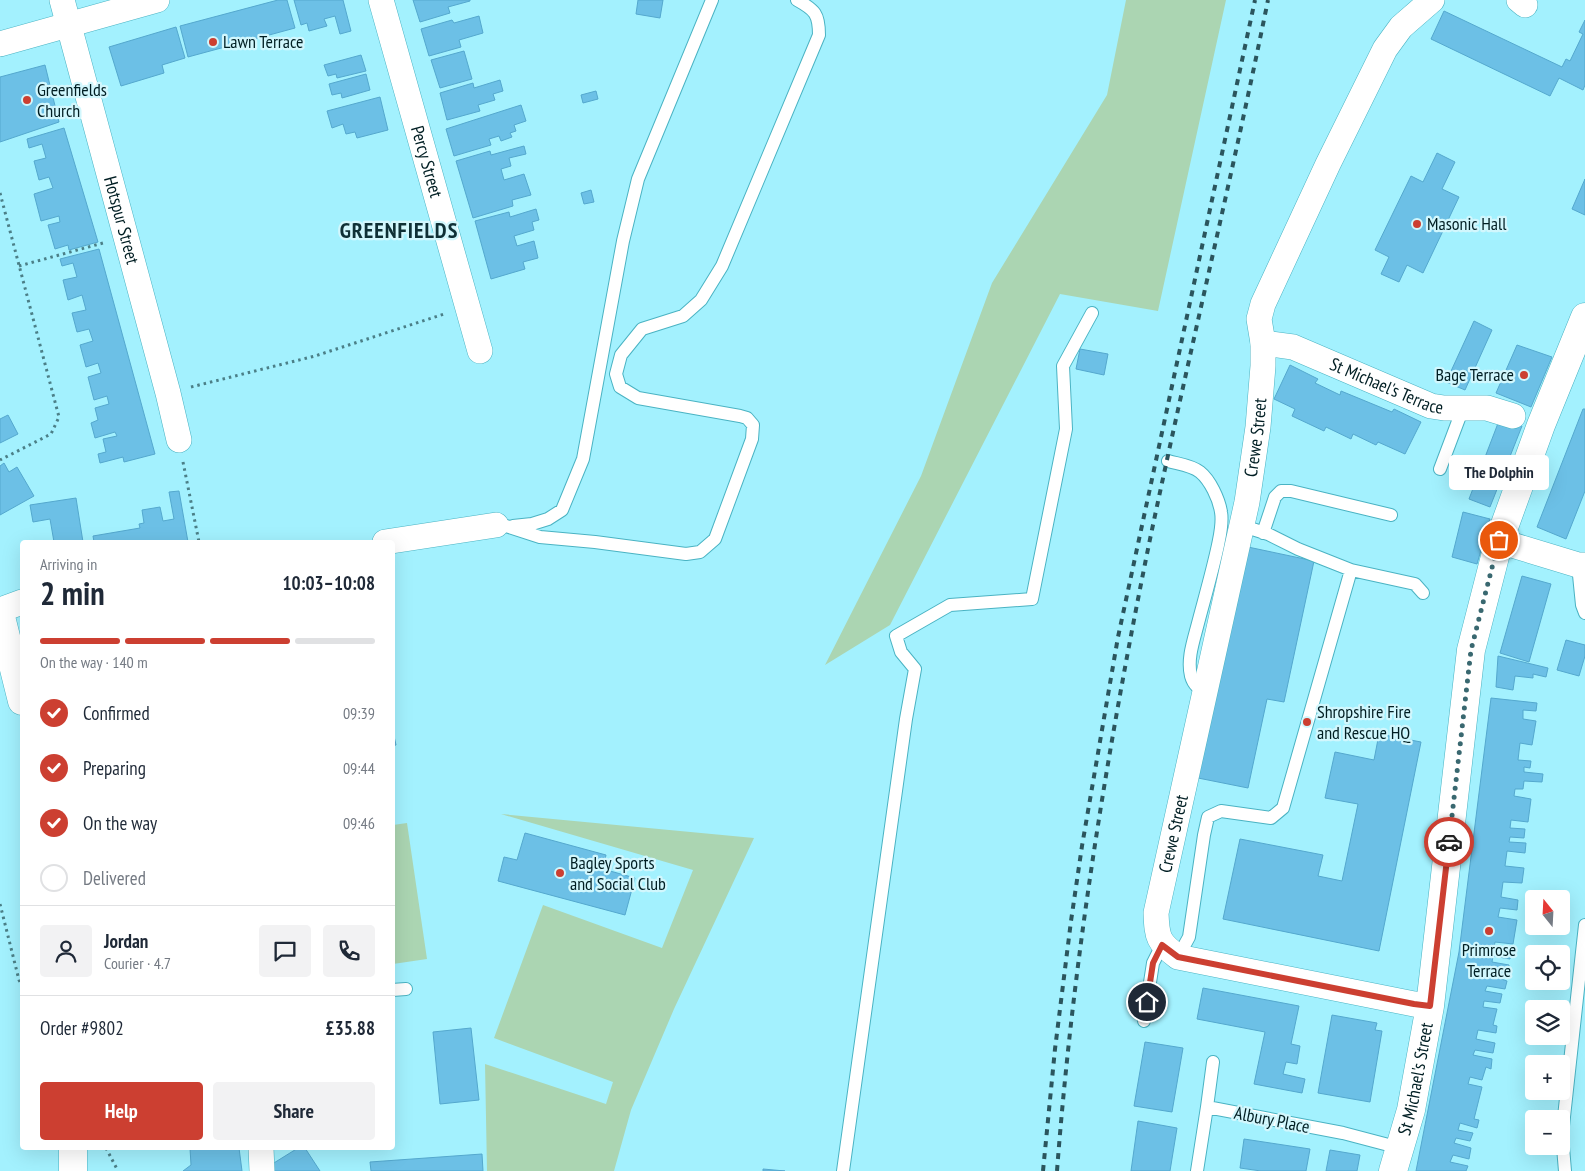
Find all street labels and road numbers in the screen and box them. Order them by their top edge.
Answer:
street label: Percy Street [406,123,448,200]
street label: Hotspur Street [99,173,145,267]
street label: St Michael's Terrace [1327,352,1445,419]
street label: Crewe Street [1239,397,1271,478]
street label: Crewe Street [1153,792,1193,875]
street label: St Michael's Street [1392,1021,1438,1138]
street label: Albury Place [1232,1101,1312,1138]

